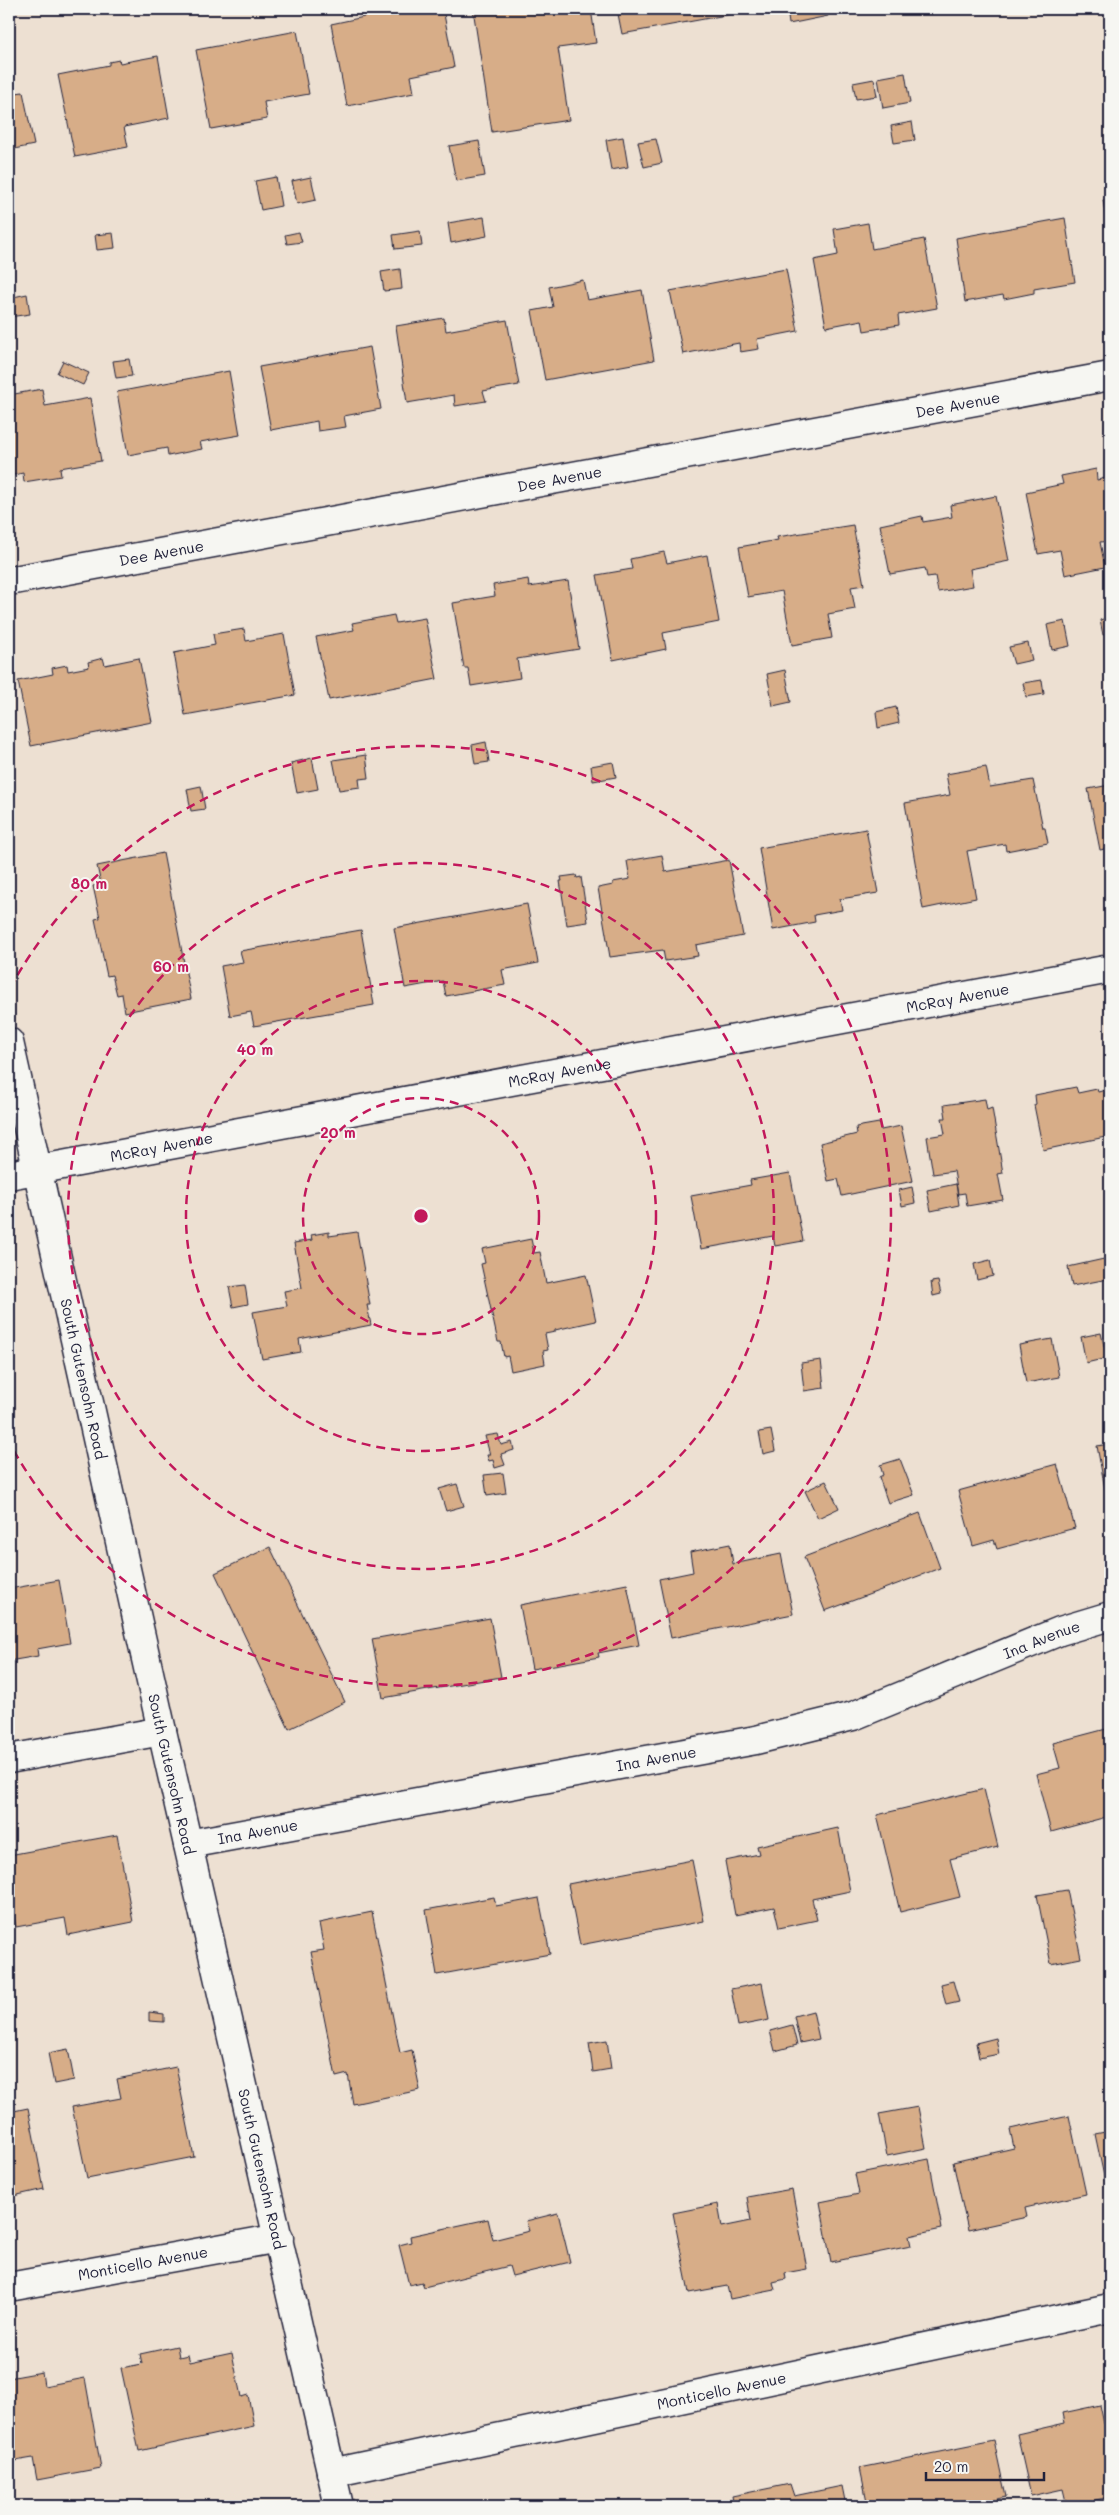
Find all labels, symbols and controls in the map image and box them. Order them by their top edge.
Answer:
street label: Dee Avenue [914,387,1002,422]
street label: Dee Avenue [516,461,603,496]
street label: Dee Avenue [117,535,205,570]
text: 80 m [71,873,107,893]
text: 60 m [153,956,189,976]
street label: McRay Avenue [904,978,1011,1017]
text: 40 m [237,1039,273,1059]
street label: McRay Avenue [506,1053,613,1091]
text: 20 m [320,1122,356,1142]
street label: McRay Avenue [108,1127,215,1166]
centre of rings [412,1207,430,1225]
street label: South Gutensohn Road [56,1296,111,1461]
street label: Ina Avenue [1000,1616,1082,1663]
street label: South Gutensohn Road [144,1692,200,1856]
street label: Ina Avenue [615,1741,698,1775]
street label: Ina Avenue [216,1814,299,1848]
street label: South Gutensohn Road [234,2087,290,2251]
street label: Monticello Avenue [76,2241,209,2284]
street label: Monticello Avenue [655,2367,788,2414]
scale bar [926,2450,1044,2482]
text: 20 m [934,2456,968,2476]

